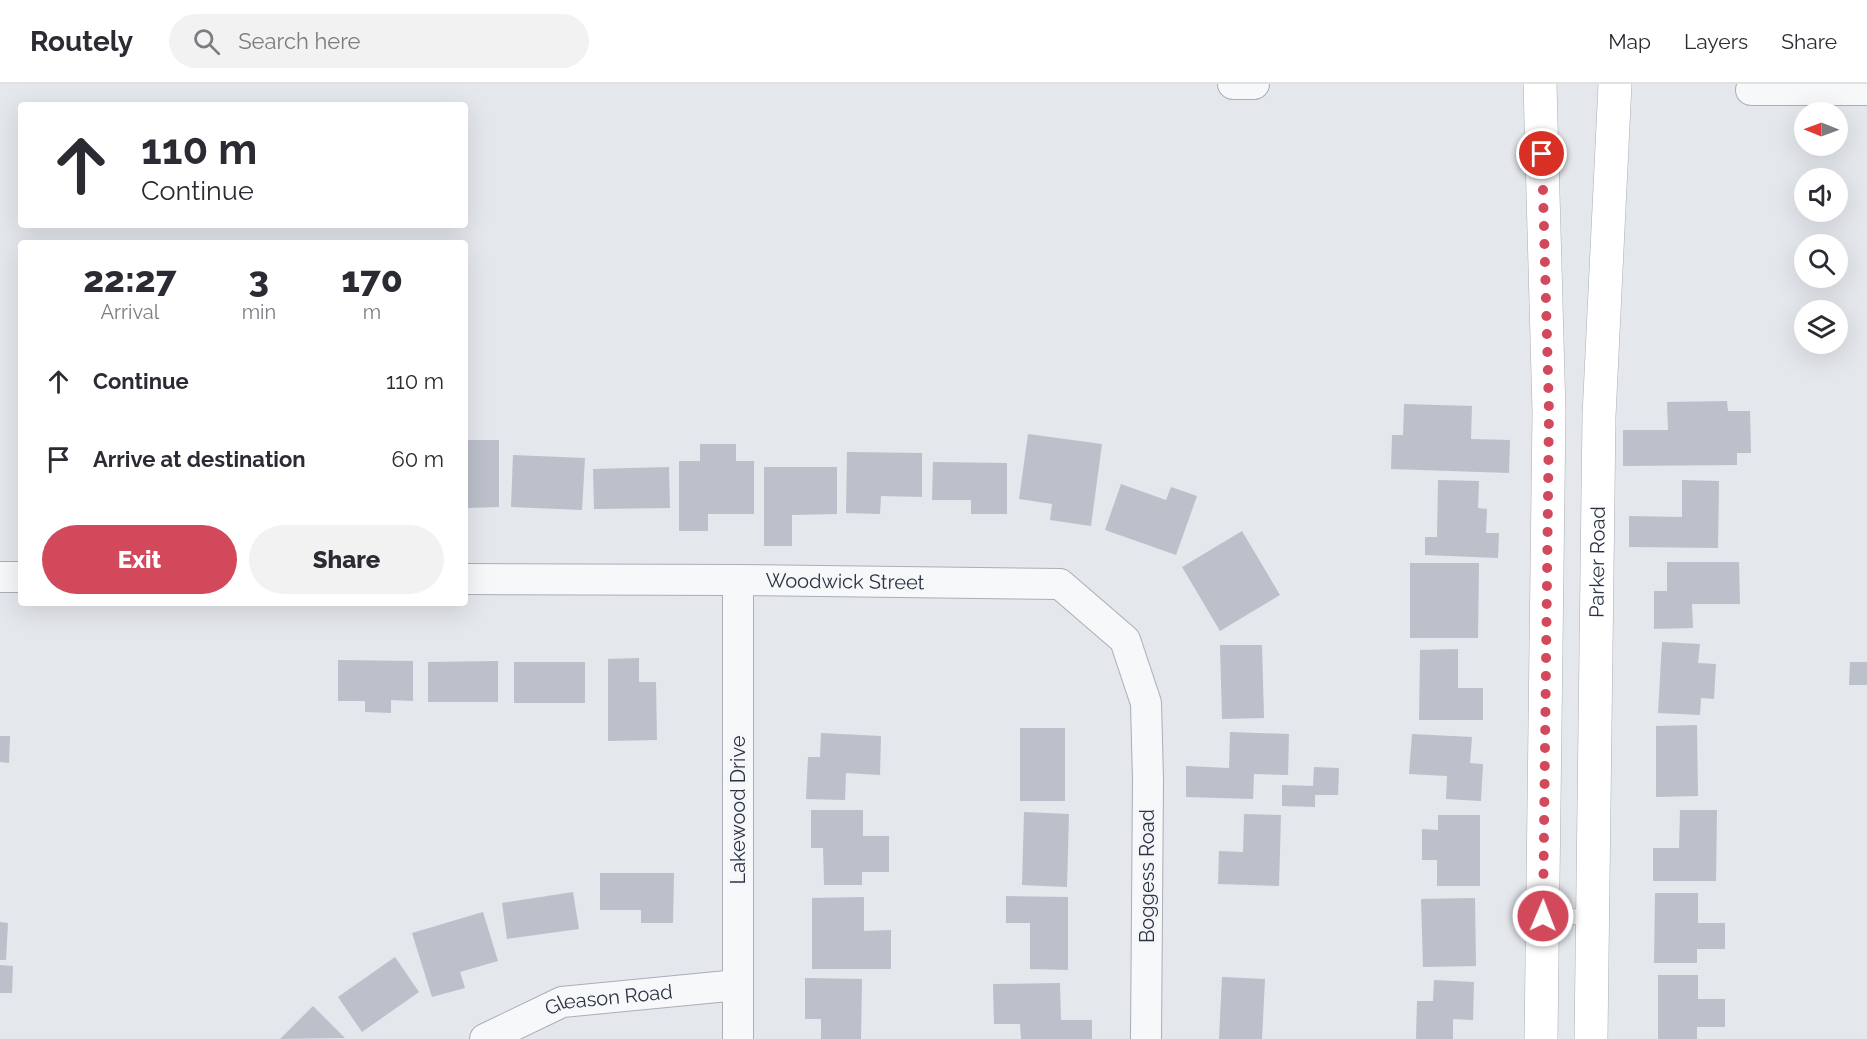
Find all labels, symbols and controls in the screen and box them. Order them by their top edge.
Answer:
search box [169,14,589,68]
text: Routely [30,25,133,58]
icon: search [190,25,223,58]
text: Search here [238,28,360,54]
text: Map [1608,29,1651,54]
text: Layers [1684,29,1748,54]
text: Share [1781,29,1837,54]
north arrow [1794,102,1848,156]
map controls [1794,102,1848,354]
text: 110 m [141,125,257,174]
icon: ahead [42,126,120,204]
pin [1516,128,1567,179]
icon: arrive [1525,137,1558,170]
button: sound [1794,168,1848,222]
text: Continue [141,175,254,206]
button: search [1794,234,1848,288]
text: 22:27 [83,258,176,300]
text: 3 [249,258,269,300]
text: 170 [341,258,403,300]
text: Arrival [100,300,159,324]
text: min [242,300,276,324]
text: m [363,300,381,324]
button: layers [1794,300,1848,354]
icon: ahead [42,365,75,398]
text: Continue [93,368,189,394]
text: 110 m [386,368,444,394]
icon: arrive [42,443,75,476]
text: Arrive at destination [93,446,306,472]
text: 60 m [391,446,444,472]
street label: Parker Road [1584,506,1610,618]
button: Exit [42,525,237,594]
button: Share [249,525,444,594]
street label: Woodwick Street [766,568,925,594]
street label: Lakewood Drive [726,735,750,885]
street label: Boggess Road [1135,809,1159,943]
position arrow [1511,884,1575,948]
street label: Gleason Road [541,979,674,1021]

